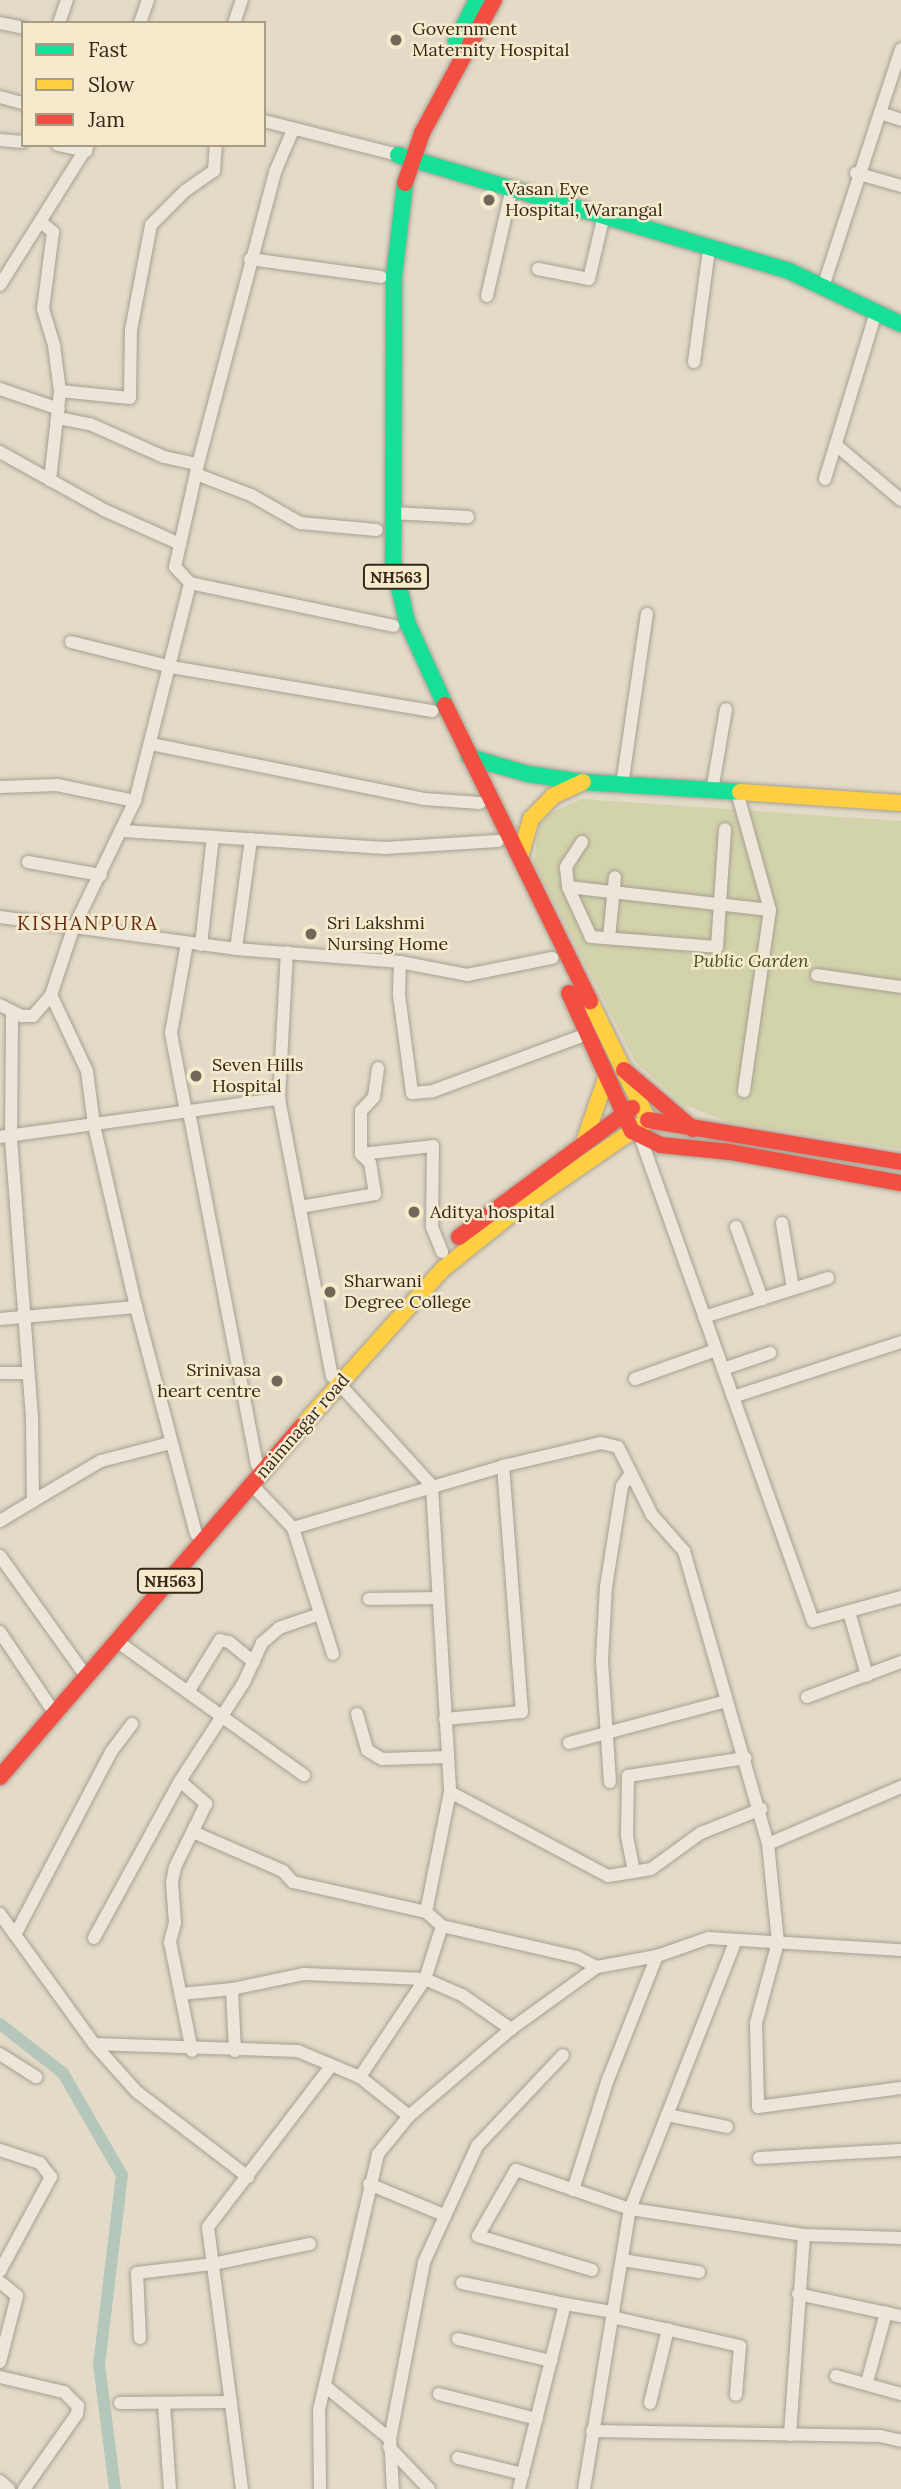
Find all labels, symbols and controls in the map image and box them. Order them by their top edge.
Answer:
place label: Government Maternity Hospital [412,19,569,61]
legend [21,21,266,147]
marker: Government Maternity Hospital [386,30,406,50]
text: Fast [88,36,127,63]
text: Slow [88,71,135,98]
text: Jam [88,106,125,133]
place label: Vasan Eye Hospital, Warangal [505,179,663,222]
marker: Vasan Eye Hospital, Warangal [479,190,499,210]
road number: NH563 [363,564,429,590]
district label: KISHANPURA [18,913,158,935]
place label: Sri Lakshmi Nursing Home [327,913,448,956]
marker: Sri Lakshmi Nursing Home [301,924,321,944]
park label: Public Garden [693,950,809,972]
place label: Seven Hills Hospital [212,1055,303,1098]
marker: Seven Hills Hospital [186,1066,206,1086]
place label: Aditya hospital [430,1201,555,1223]
marker: Aditya hospital [404,1202,424,1222]
place label: Sharwani Degree College [344,1271,471,1314]
marker: Sharwani Degree College [322,1284,338,1300]
place label: Srinivasa heart centre [157,1360,261,1402]
street label: naimnagar road [252,1369,354,1483]
marker: Srinivasa heart centre [267,1371,287,1391]
road number: NH563 [137,1568,203,1594]

